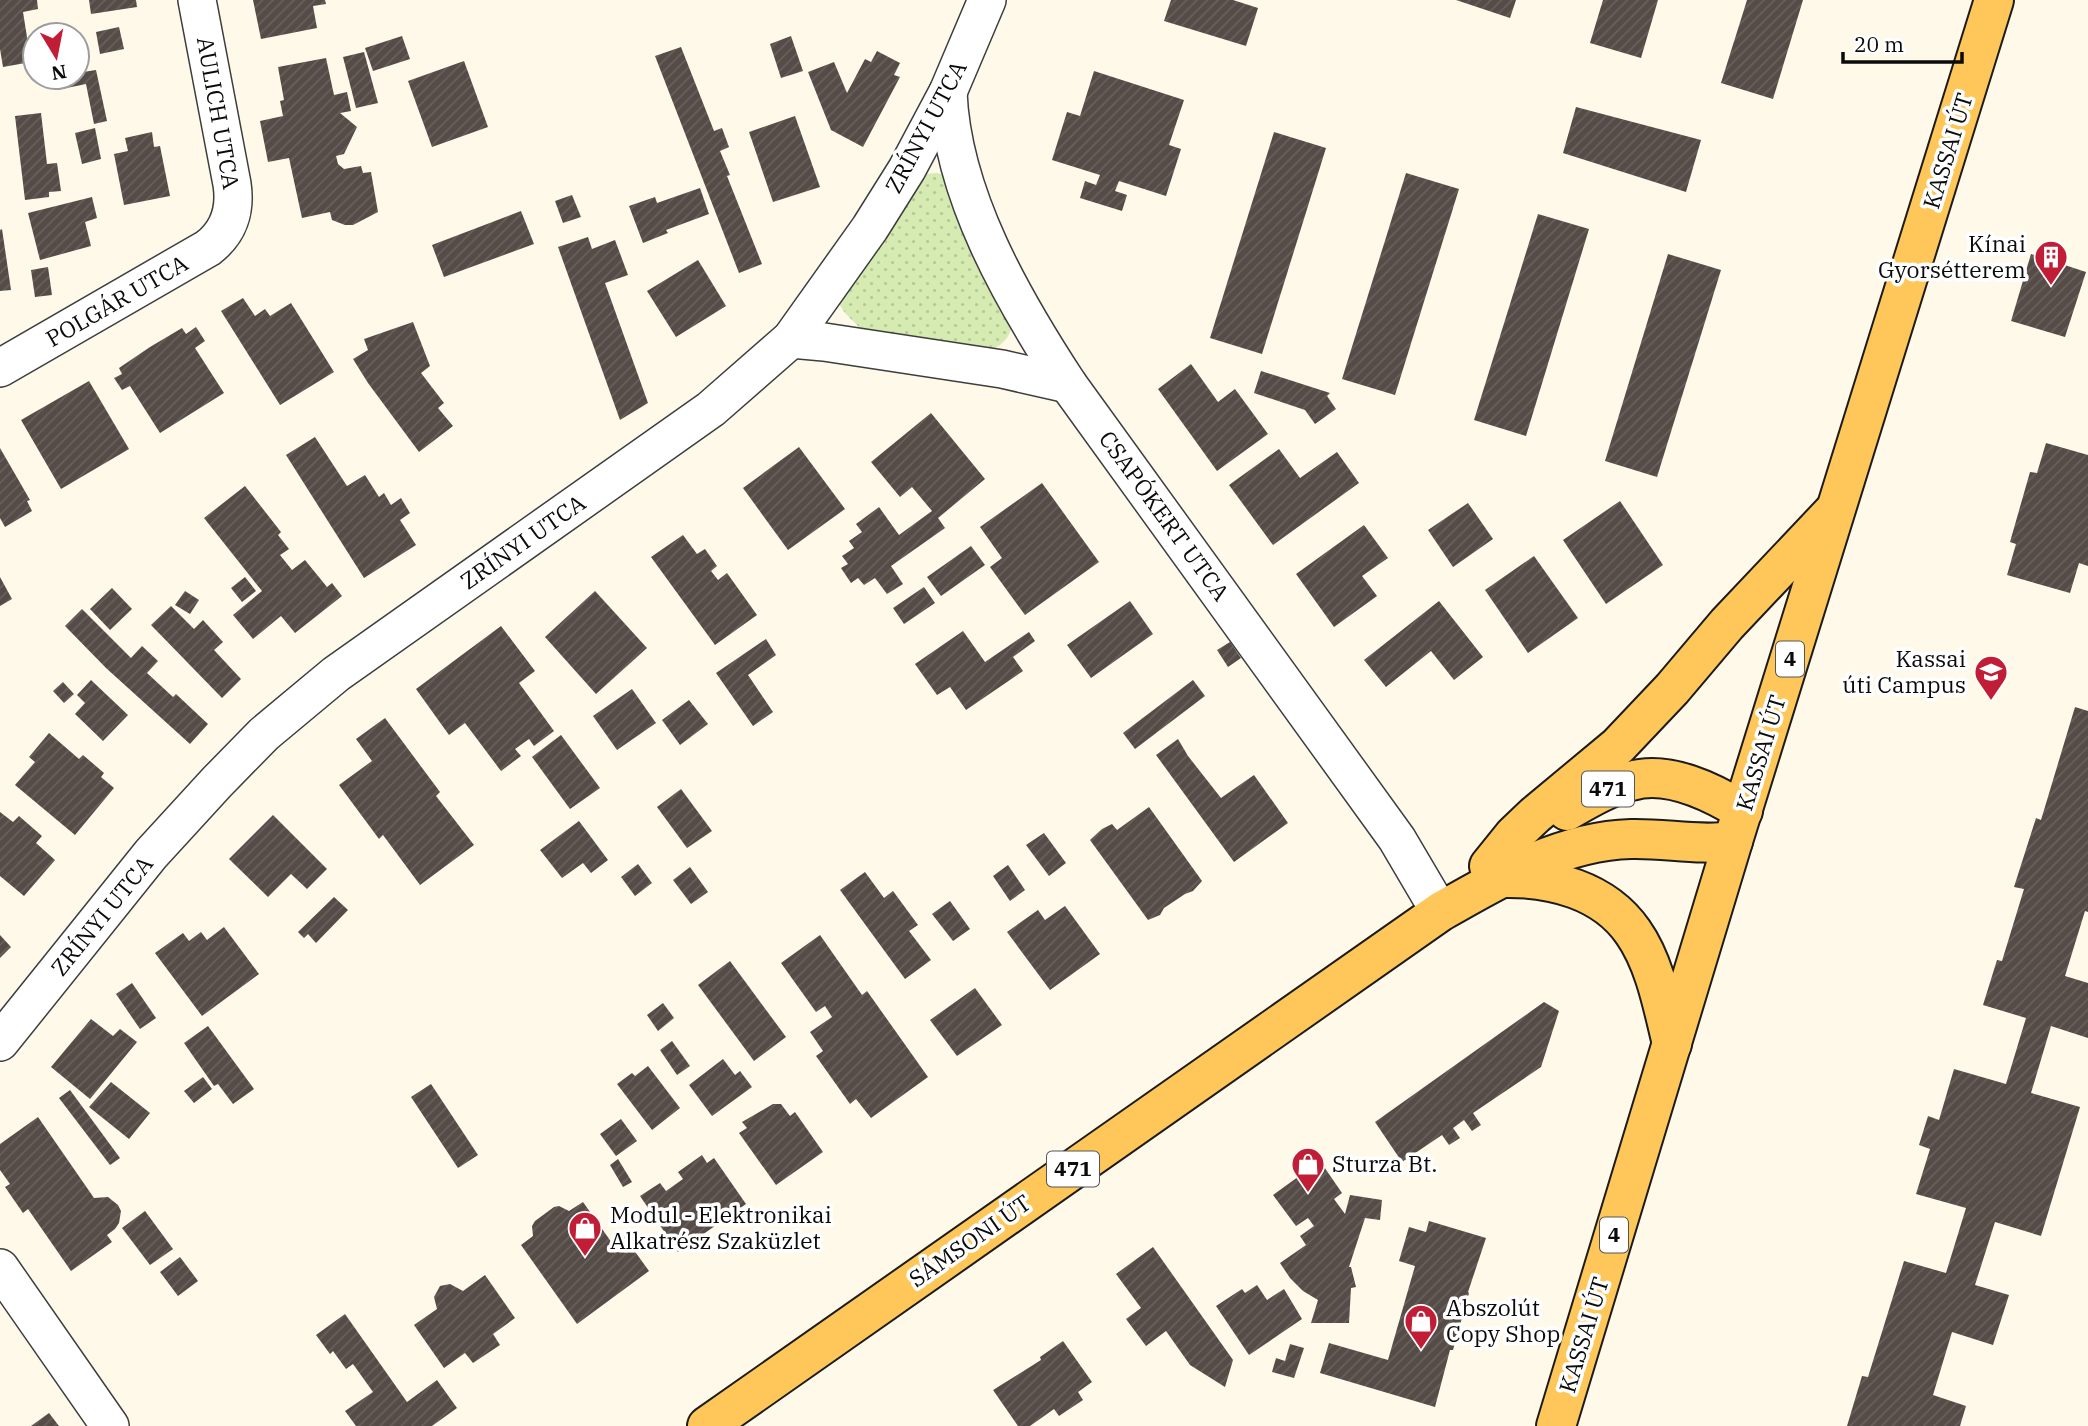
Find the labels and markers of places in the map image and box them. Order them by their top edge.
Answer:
place label: Kínai Gyorsétterem [1878,228,2026,284]
building icon: Kínai Gyorsétterem [2032,238,2070,287]
place label: Kassai úti Campus [1842,643,1966,699]
school or university icon: Kassai úti Campus [1972,653,2010,702]
shop icon: Sturza Bt. [1289,1145,1327,1194]
place label: Sturza Bt. [1332,1148,1437,1178]
place label: Modul - Elektronikai Alkatrész Szaküzlet [610,1199,832,1255]
shop icon: Modul - Elektronikai Alkatrész Szaküzlet [566,1209,604,1258]
place label: Abszolút Copy Shop [1446,1292,1560,1348]
shop icon: Abszolút Copy Shop [1402,1302,1440,1351]

